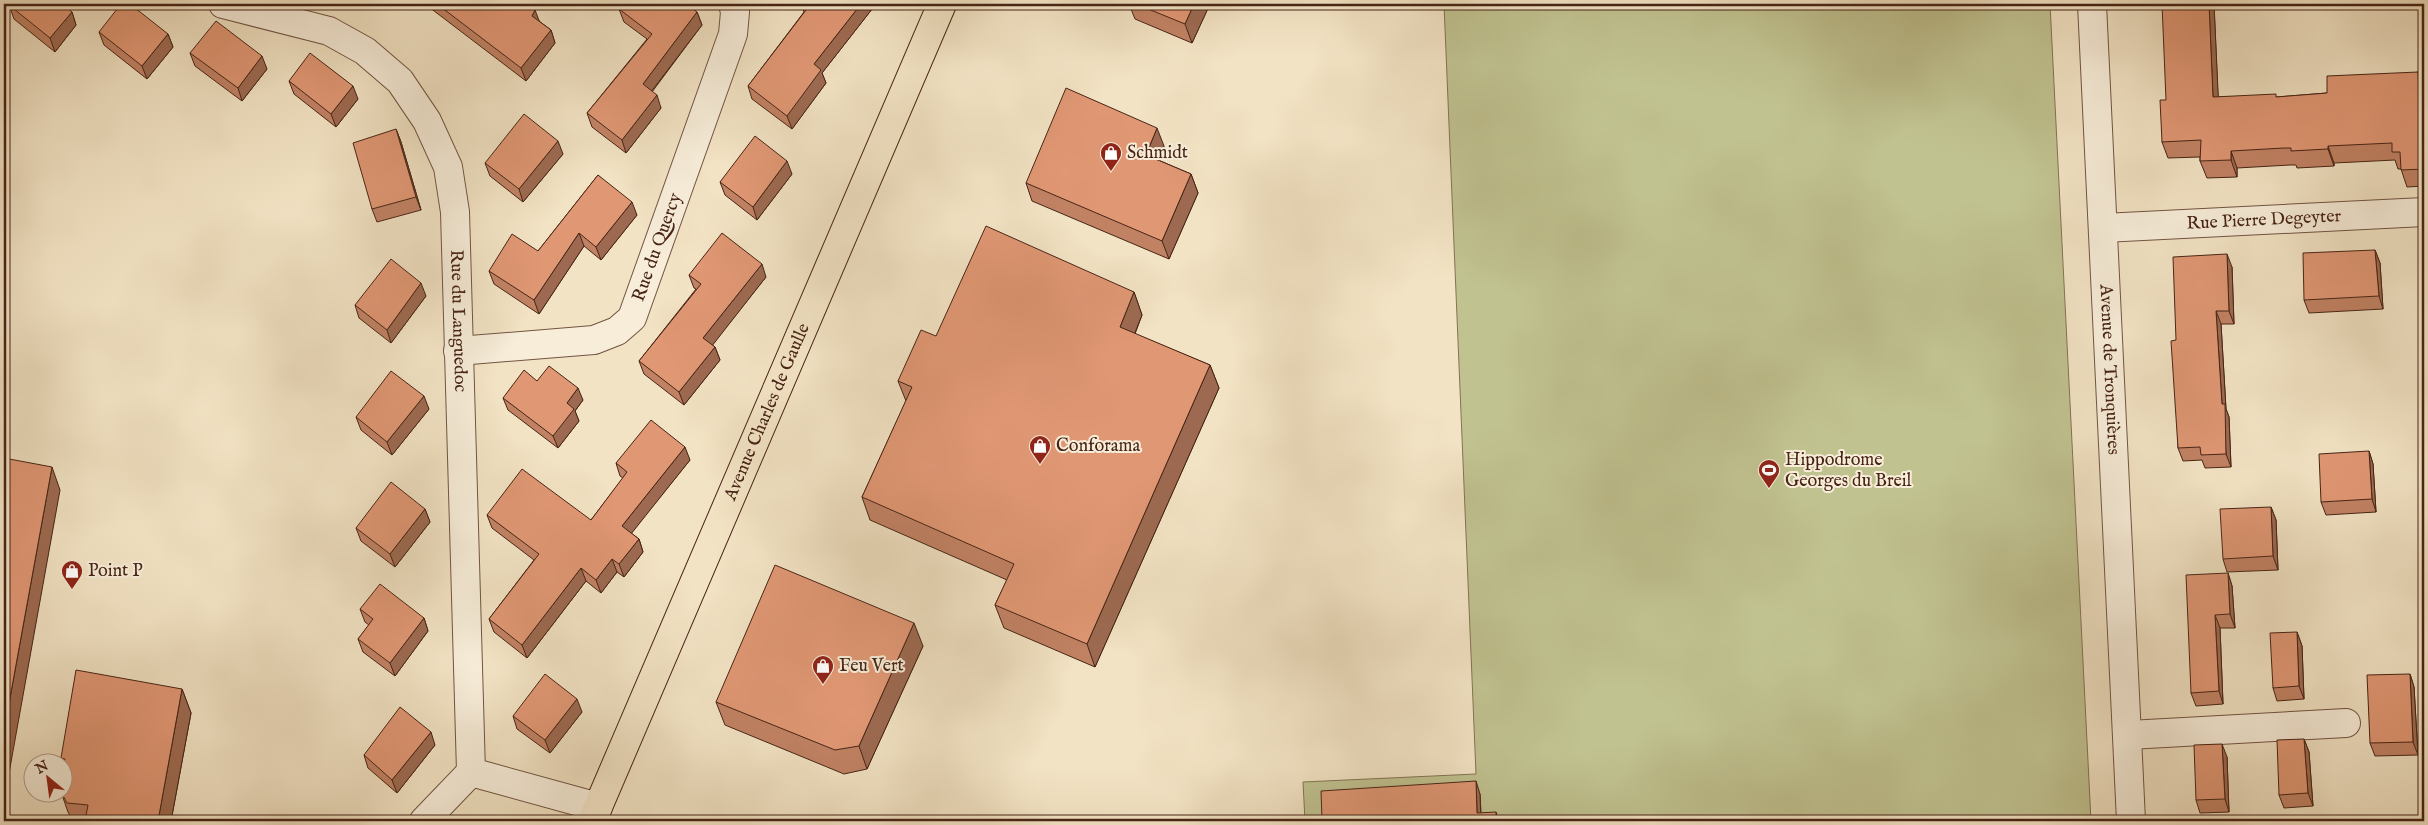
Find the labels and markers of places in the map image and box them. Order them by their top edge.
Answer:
shop icon: Schmidt [1099,141,1123,172]
place label: Schmidt [1127,142,1188,165]
shop icon: Conforama [1028,434,1052,465]
place label: Conforama [1056,435,1140,458]
place label: Hippodrome Georges du Breil [1785,449,1912,493]
sports icon: Hippodrome Georges du Breil [1757,458,1781,489]
shop icon: Point P [60,559,84,590]
place label: Point P [88,560,143,583]
shop icon: Feu Vert [811,654,835,685]
place label: Feu Vert [839,655,904,678]

